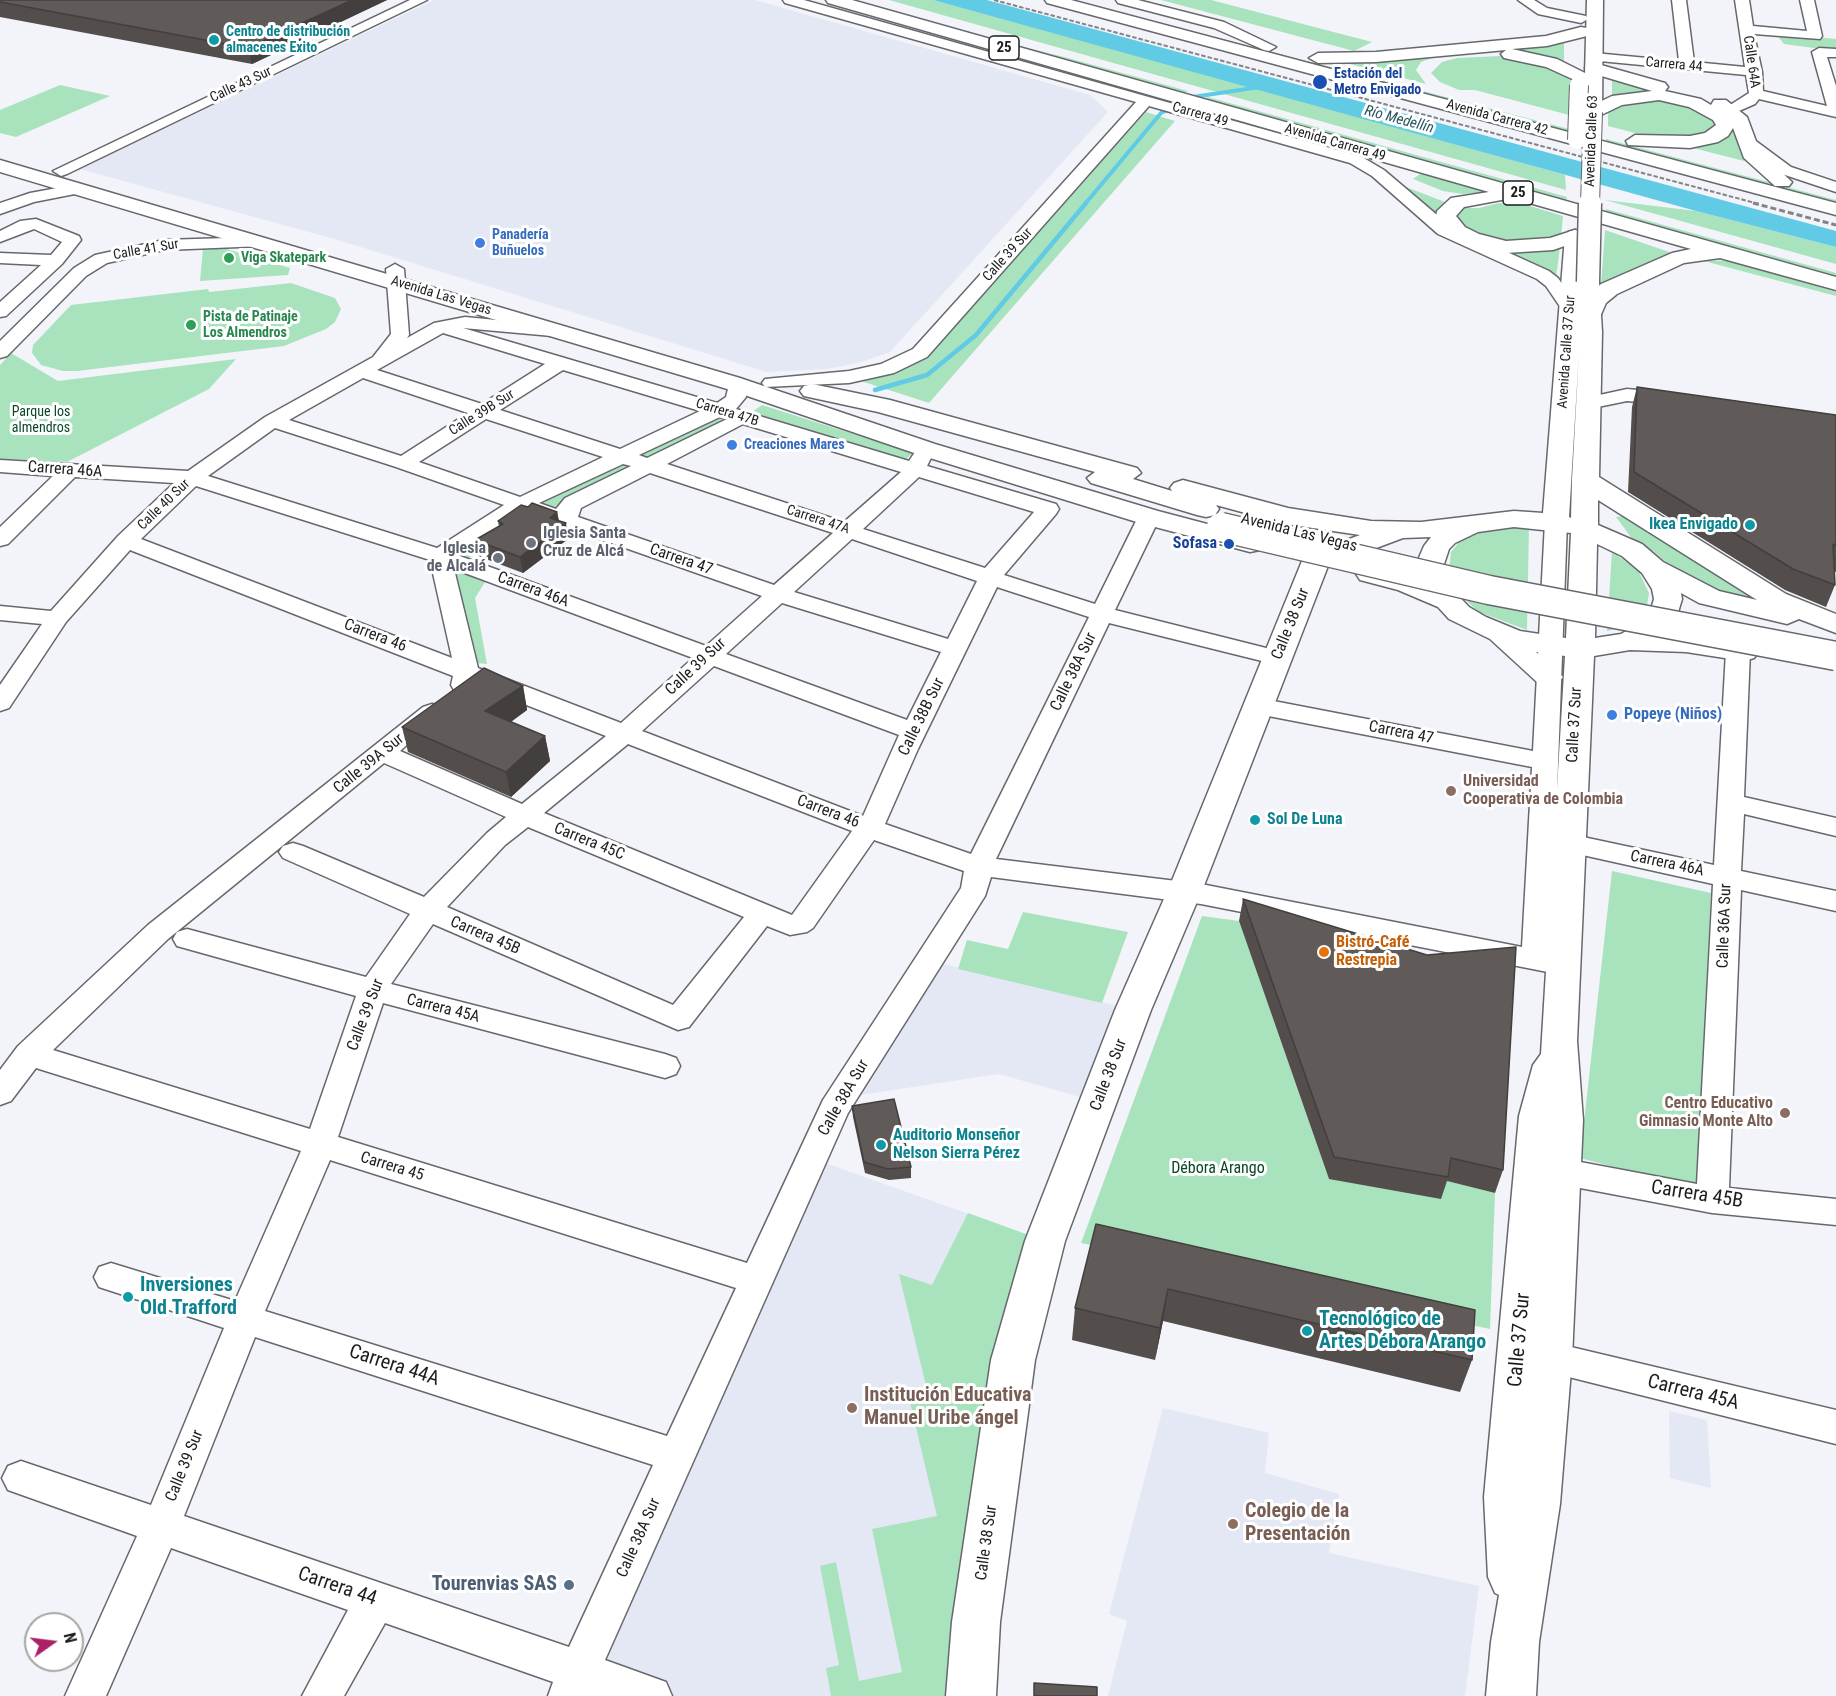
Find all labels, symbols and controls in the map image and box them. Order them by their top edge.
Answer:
place label: Centro de distribución almacenes Exito [226,24,350,56]
marker: Centro de distribución almacenes Exito [207,33,221,47]
street label: Calle 64A [1739,35,1763,89]
road number: 25 [989,36,1019,60]
street label: Carrera 44 [1645,54,1703,76]
street label: Calle 43 Sur [207,63,275,107]
place label: Estación del Metro Envigado [1334,66,1421,98]
marker: Estación del Metro Envigado [1311,73,1329,91]
street label: Avenida Calle 63 [1582,95,1602,187]
street label: Avenida Carrera 42 [1444,96,1550,140]
street label: Carrera 49 [1170,99,1230,131]
water label: Río Medellín [1362,102,1436,138]
street label: Avenida Carrera 49 [1283,121,1387,165]
road number: 25 [1503,181,1533,205]
street label: Calle 39 Sur [980,225,1036,285]
place label: Panadería Buñuelos [492,227,548,260]
street label: Calle 41 Sur [112,236,180,264]
marker: Panadería Buñuelos [473,236,487,250]
place label: Viga Skatepark [241,250,326,266]
marker: Viga Skatepark [222,251,236,265]
street label: Avenida Las Vegas [389,273,493,319]
street label: Avenida Calle 37 Sur [1555,295,1579,409]
place label: Pista de Patinaje Los Almendros [203,309,298,342]
marker: Pista de Patinaje Los Almendros [184,318,198,332]
street label: Calle 39B Sur [446,386,518,440]
street label: Carrera 47B [693,395,761,431]
park label: Parque los almendros [12,404,70,436]
place label: Creaciones Mares [744,437,845,453]
marker: Creaciones Mares [725,438,739,452]
street label: Carrera 46A [27,458,103,482]
street label: Calle 40 Sur [134,476,194,534]
street label: Carrera 47A [784,502,852,538]
street label: Avenida Las Vegas [1239,509,1359,557]
place label: Ikea Envigado [1649,515,1738,535]
marker: Ikea Envigado [1743,518,1757,532]
place label: Iglesia Santa Cruz de Alcá [543,524,626,562]
place label: Sofasa [1173,534,1217,554]
marker: Iglesia Santa Cruz de Alcá [524,536,538,550]
marker: Sofasa [1222,537,1236,551]
place label: Iglesia de Alcalá [427,539,486,577]
street label: Carrera 47 [647,540,715,580]
marker: Iglesia de Alcalá [491,551,505,565]
street label: Carrera 46A [495,568,571,612]
street label: Calle 38 Sur [1268,585,1314,663]
street label: Carrera 46 [341,615,409,657]
street label: Calle 38A Sur [1047,630,1101,714]
street label: Calle 39 Sur [662,634,730,700]
street label: Calle 38B Sur [895,675,949,759]
street label: Calle 37 Sur [1563,687,1587,763]
place label: Popeye (Niños) [1624,705,1722,725]
marker: Popeye (Niños) [1605,708,1619,722]
street label: Carrera 47 [1367,717,1435,749]
street label: Calle 39A Sur [330,730,408,798]
place label: Universidad Cooperativa de Colombia [1463,772,1623,810]
marker: Universidad Cooperativa de Colombia [1444,784,1458,798]
street label: Carrera 46 [794,791,862,833]
place label: Sol De Luna [1267,810,1343,830]
marker: Sol De Luna [1248,813,1262,827]
street label: Carrera 45C [551,819,627,865]
street label: Carrera 46A [1628,847,1706,881]
street label: Calle 36A Sur [1714,883,1736,969]
street label: Carrera 45B [447,913,523,959]
place label: Bistró-Café Restrepia [1336,933,1409,971]
marker: Bistró-Café Restrepia [1317,945,1331,959]
street label: Calle 39 Sur [343,976,389,1054]
street label: Carrera 45A [404,991,482,1027]
street label: Calle 38 Sur [1086,1036,1132,1114]
street label: Calle 38A Sur [814,1056,874,1140]
place label: Centro Educativo Gimnasio Monte Alto [1639,1094,1773,1132]
marker: Centro Educativo Gimnasio Monte Alto [1778,1106,1792,1120]
place label: Auditorio Monseñor Nelson Sierra Pérez [893,1126,1020,1164]
marker: Auditorio Monseñor Nelson Sierra Pérez [874,1138,888,1152]
street label: Carrera 45 [358,1148,426,1186]
park label: Débora Arango [1171,1159,1265,1179]
street label: Carrera 45B [1649,1176,1745,1214]
place label: Inversiones Old Trafford [140,1274,237,1321]
marker: Inversiones Old Trafford [121,1290,135,1304]
street label: Calle 37 Sur [1504,1292,1536,1388]
place label: Tecnológico de Artes Débora Arango [1319,1308,1486,1355]
marker: Tecnológico de Artes Débora Arango [1300,1324,1314,1338]
street label: Carrera 44A [346,1340,442,1392]
street label: Carrera 45A [1645,1370,1741,1416]
place label: Institución Educativa Manuel Uribe ángel [864,1384,1032,1431]
marker: Institución Educativa Manuel Uribe ángel [845,1401,859,1415]
street label: Calle 39 Sur [162,1427,208,1505]
street label: Calle 38A Sur [613,1495,665,1581]
place label: Colegio de la Presentación [1245,1500,1350,1547]
street label: Calle 38 Sur [972,1504,1002,1582]
marker: Colegio de la Presentación [1226,1517,1240,1531]
street label: Carrera 44 [294,1562,380,1612]
place label: Tourenvias SAS [432,1573,557,1597]
marker: Tourenvias SAS [562,1578,576,1592]
north arrow [24,1612,84,1672]
text: N [60,1631,80,1645]

